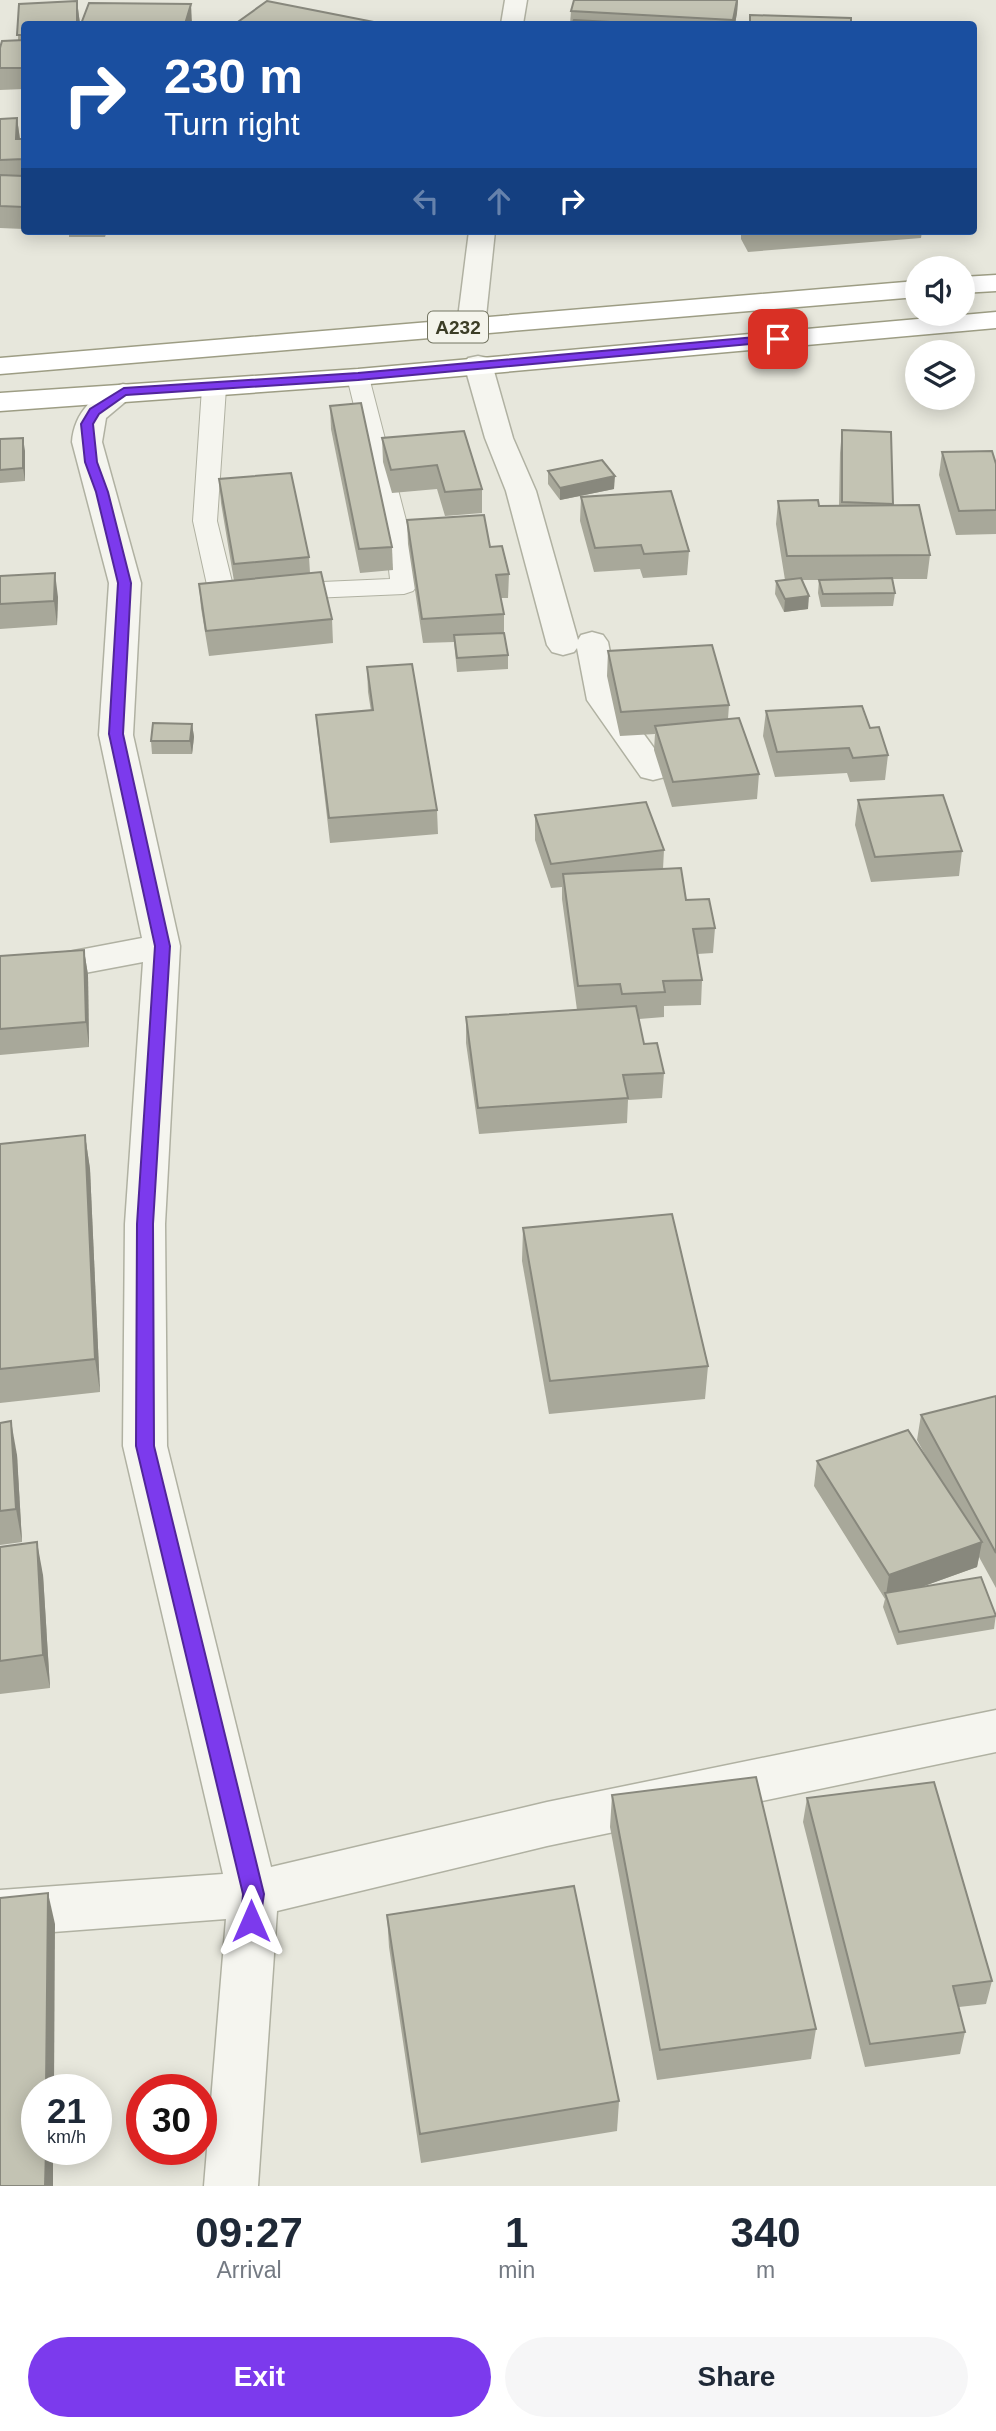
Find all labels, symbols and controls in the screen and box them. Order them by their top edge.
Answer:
icon: right [49,49,140,140]
text: 230 m [164,49,303,103]
text: Turn right [164,106,300,142]
icon: left [407,182,445,220]
icon: ahead [480,182,518,220]
icon: right [553,182,591,220]
map controls [905,256,975,410]
button: sound [905,256,975,326]
pin [748,309,808,369]
road number: A232 [428,312,488,342]
icon: arrive [759,320,797,358]
button: layers [905,340,975,410]
position arrow [214,1884,288,1958]
speed limit sign: 30 [126,2074,217,2165]
text: 21 [47,2091,86,2130]
text: km/h [47,2127,86,2147]
text: 09:27 [195,2209,303,2256]
text: 1 [505,2209,528,2256]
text: 340 [731,2209,801,2256]
text: Arrival [216,2257,282,2283]
text: min [498,2257,535,2283]
text: m [756,2257,775,2283]
button: Exit [28,2337,491,2417]
button: Share [505,2337,968,2417]

